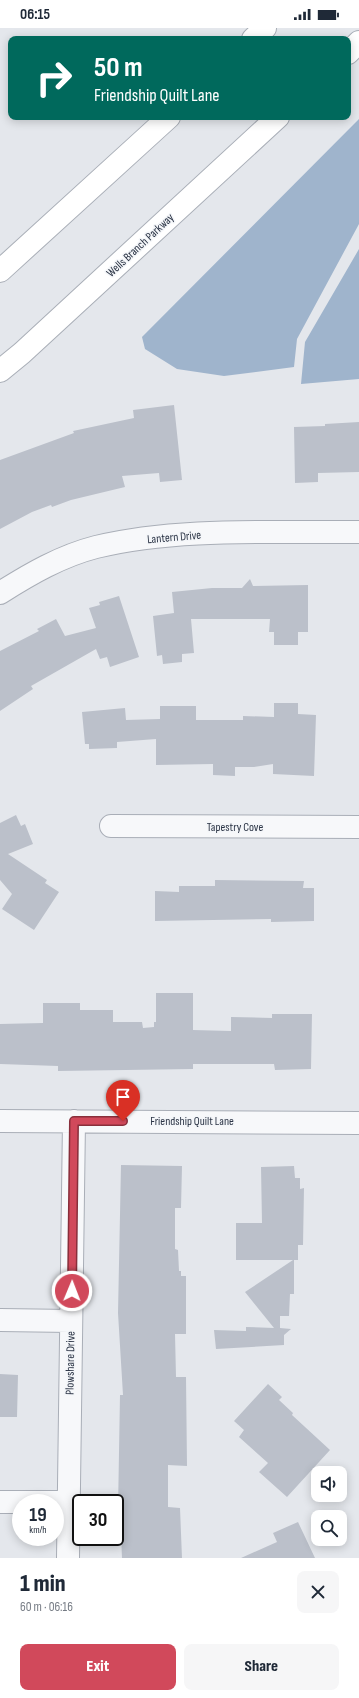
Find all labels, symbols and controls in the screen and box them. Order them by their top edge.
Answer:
text: 06:15 [20,5,50,24]
text: 50 m [94,51,143,84]
icon: right [28,52,80,104]
text: Friendship Quilt Lane [94,85,220,106]
street label: Wells Branch Parkway [104,210,177,280]
street label: Lantern Drive [146,528,202,547]
street label: Tapestry Cove [207,820,263,835]
pin [106,1080,140,1121]
icon: arrive [112,1086,134,1108]
street label: Friendship Quilt Lane [150,1114,234,1129]
position arrow [51,1270,93,1312]
street label: Plowshare Drive [62,1331,79,1395]
map controls [311,1466,347,1546]
button: sound [311,1466,347,1502]
speed limit sign: 30 [72,1494,124,1546]
text: 19 [29,1503,47,1527]
button: search [311,1510,347,1546]
text: km/h [29,1524,47,1536]
text: 1 min [20,1569,66,1598]
button: close [297,1571,339,1613]
text: 60 m · 06:16 [20,1599,73,1615]
button: Exit [20,1644,176,1690]
button: Share [184,1644,339,1690]

